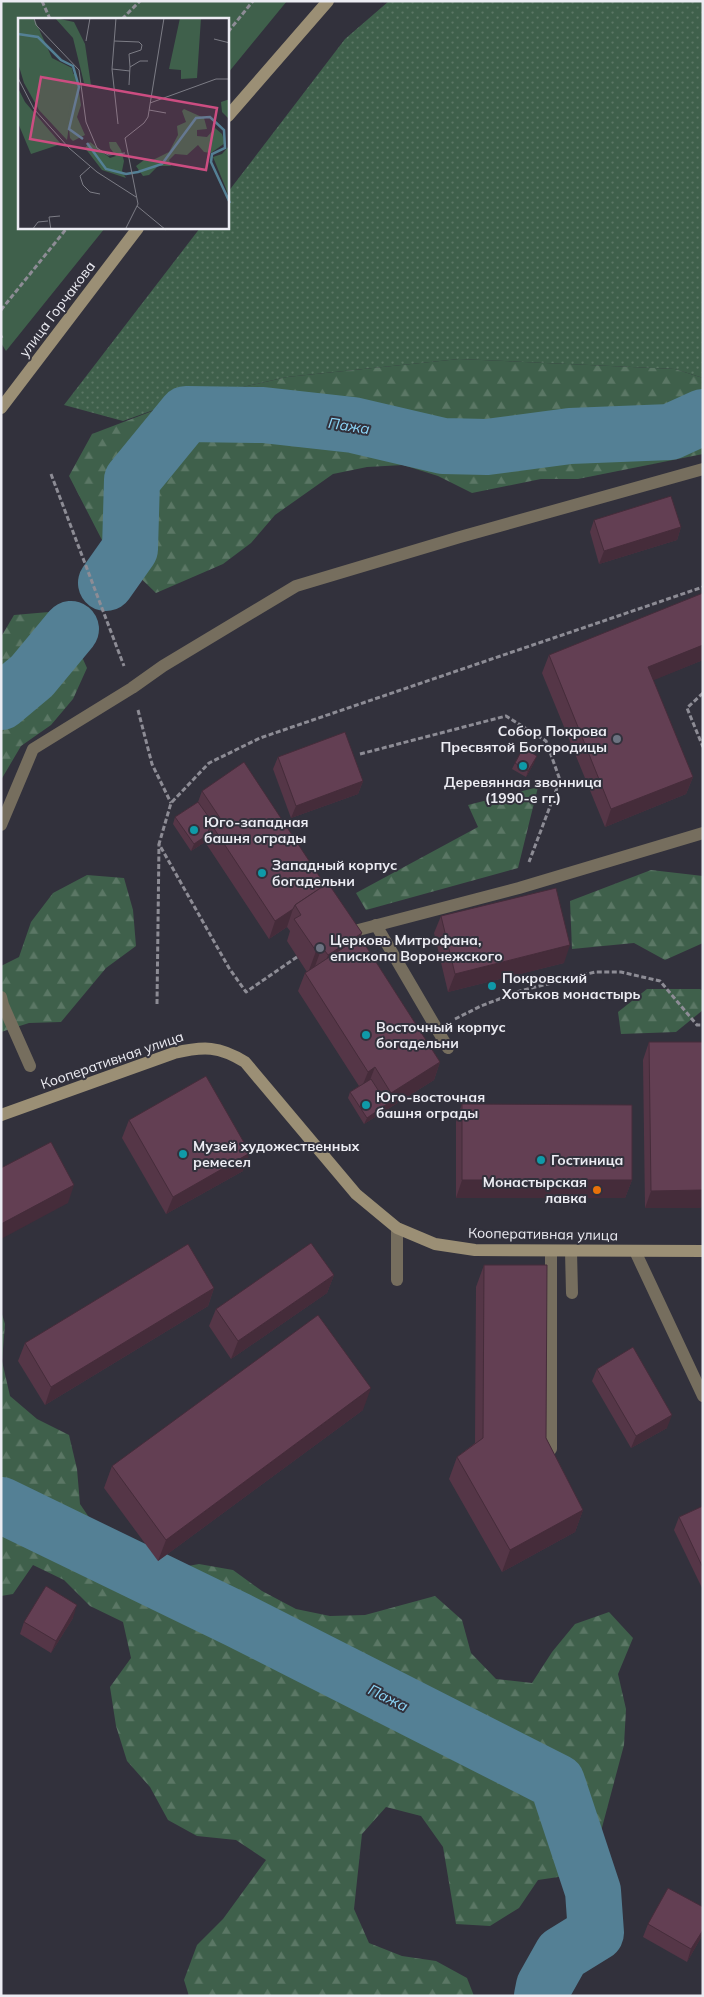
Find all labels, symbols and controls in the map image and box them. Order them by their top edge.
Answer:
inset map [18,18,229,229]
street label: улица Горчакова [15,257,99,361]
water label: Пажа [327,413,371,438]
place label: Собор Покрова Пресвятой Богородицы [441,722,607,756]
marker: Собор Покрова Пресвятой Богородицы [611,733,623,745]
marker: Деревянная звонница (1990-е гг.) [517,760,529,772]
place label: Деревянная звонница (1990-е гг.) [444,773,602,807]
place label: Юго-западная башня ограды [204,813,309,847]
marker: Юго-западная башня ограды [188,824,200,836]
place label: Западный корпус богадельни [272,856,397,890]
marker: Западный корпус богадельни [256,867,268,879]
place label: Церковь Митрофана, епископа Воронежского [330,931,503,965]
marker: Церковь Митрофана, епископа Воронежского [314,942,326,954]
place label: Покровский Хотьков монастырь [501,969,641,1003]
marker: Покровский Хотьков монастырь [486,980,498,992]
place label: Восточный корпус богадельни [376,1018,506,1052]
street label: Кооперативная улица [38,1027,186,1093]
marker: Восточный корпус богадельни [360,1029,372,1041]
place label: Юго-восточная башня ограды [376,1088,485,1122]
marker: Юго-восточная башня ограды [360,1099,372,1111]
place label: Музей художественных ремесел [193,1137,359,1171]
marker: Музей художественных ремесел [177,1148,189,1160]
place label: Гостиница [551,1151,623,1169]
marker: Гостиница [535,1154,547,1166]
place label: Монастырская лавка [483,1173,587,1207]
marker: Монастырская лавка [591,1184,603,1196]
street label: Кооперативная улица [468,1224,618,1244]
water label: Пажа [365,1680,411,1715]

